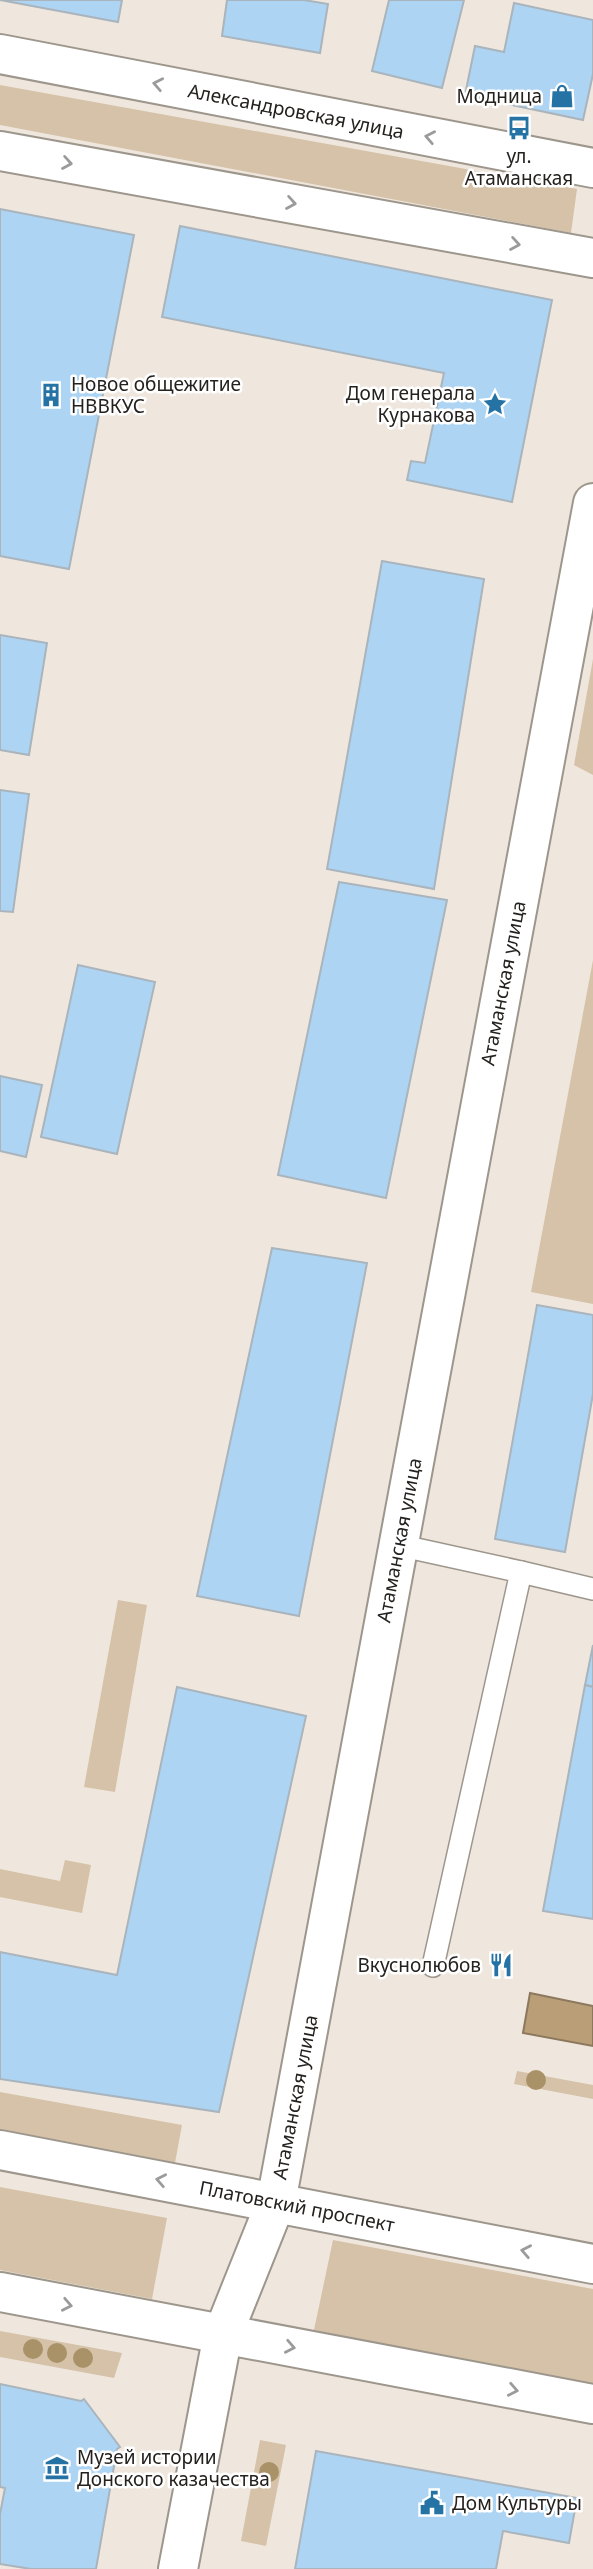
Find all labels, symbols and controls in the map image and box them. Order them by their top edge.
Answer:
street label: Александровская улица [186,77,406,145]
one-way arrow [152,78,164,93]
shop icon: Модница [548,82,576,110]
place label: Модница [456,83,542,109]
bus stop icon: ул. Атаманская [505,114,533,142]
one-way arrow [424,130,436,145]
place label: ул. Атаманская [465,143,573,191]
one-way arrow [61,155,73,170]
one-way arrow [285,195,297,210]
one-way arrow [509,236,521,251]
place label: Новое общежитие НВВКУС [71,371,241,419]
place label: Дом генерала Курнакова [346,380,475,428]
building icon: Новое общежитие НВВКУС [37,381,65,409]
place icon: Дом генерала Курнакова [481,390,509,418]
street label: Атаманская улица [474,898,532,1068]
street label: Атаманская улица [370,1455,428,1625]
restaurant icon: Вкуснолюбов [487,1951,515,1979]
place label: Вкуснолюбов [357,1952,481,1978]
street label: Атаманская улица [266,2012,324,2182]
one-way arrow [155,2174,167,2189]
street label: Платовский проспект [197,2174,397,2238]
one-way arrow [520,2244,532,2259]
one-way arrow [61,2296,73,2311]
one-way arrow [284,2339,296,2354]
one-way arrow [507,2381,519,2396]
place label: Музей истории Донского казачества [77,2444,270,2492]
museum icon: Музей истории Донского казачества [43,2454,71,2482]
public building icon: Дом Культуры [418,2489,446,2517]
place label: Дом Культуры [452,2490,582,2516]

